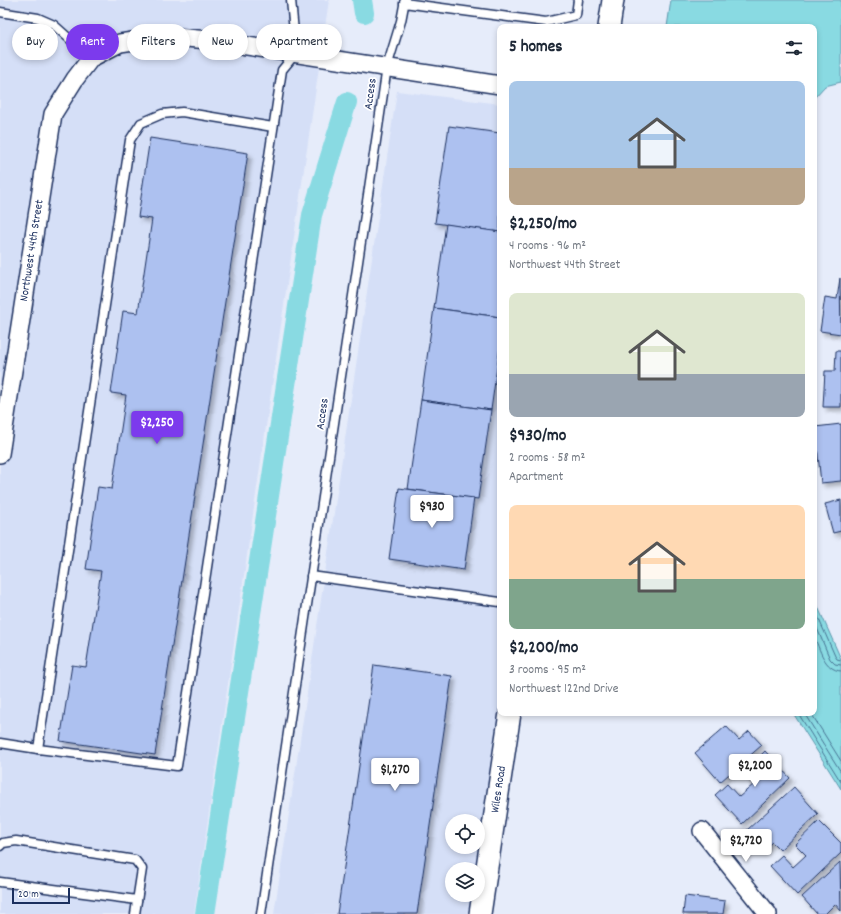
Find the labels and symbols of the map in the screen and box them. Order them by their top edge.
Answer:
street label: Access [360,77,382,111]
street label: Northwest 44th Street [15,198,48,303]
street label: Access [312,397,334,431]
pin: $2,250 [124,411,190,445]
pin: $930 [408,495,456,529]
pin: $2,200 [722,754,788,788]
pin: $1,270 [362,758,428,792]
street label: Wiles Road [487,765,511,814]
pin: $2,720 [713,829,779,863]
scale bar [12,886,70,905]

